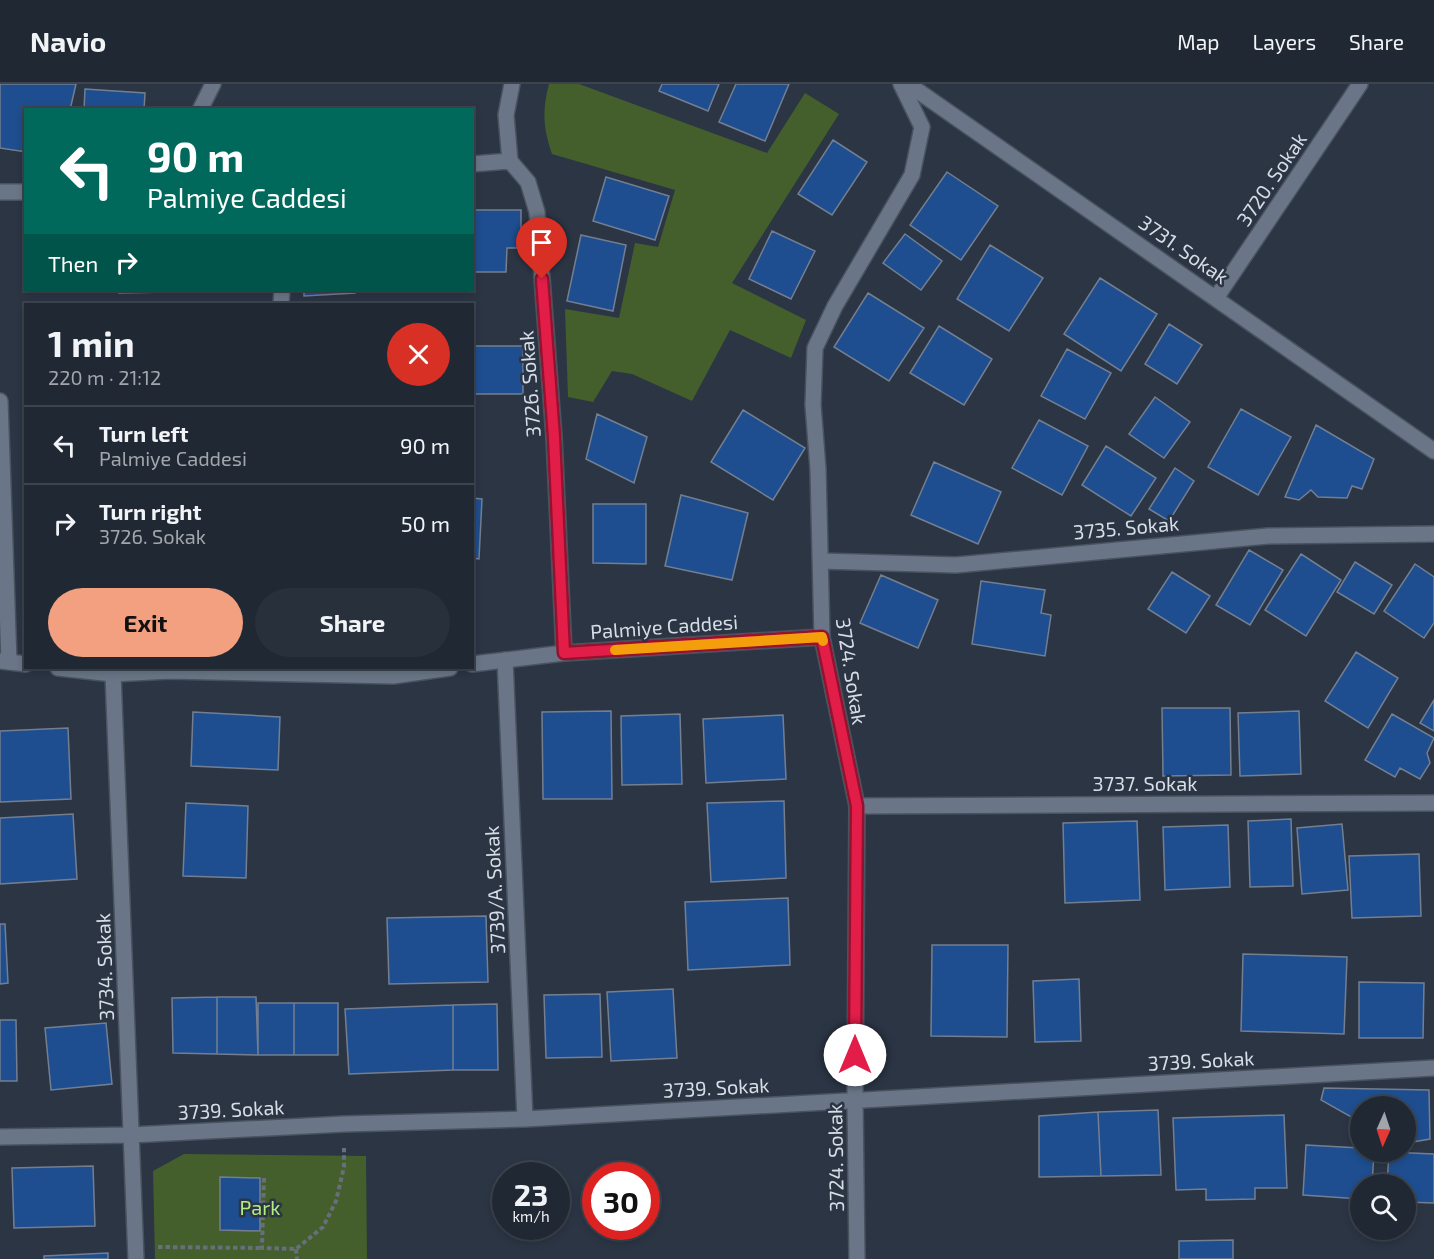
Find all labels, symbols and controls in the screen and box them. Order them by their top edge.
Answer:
text: Navio [30,24,106,58]
text: Map [1177,29,1219,54]
text: Layers [1252,29,1316,54]
text: Share [1349,29,1404,54]
street label: 3720. Sokak [1231,128,1311,230]
text: 90 m [147,130,244,180]
icon: left [48,132,126,210]
text: Palmiye Caddesi [147,181,347,213]
street label: 3731. Sokak [1135,210,1233,288]
pin [516,217,567,279]
icon: arrive [525,226,558,259]
icon: right [110,246,143,279]
text: Then [48,250,98,276]
text: 1 min [48,321,135,364]
button: close [387,323,450,386]
street label: 3726. Sokak [513,330,545,438]
text: 220 m · 21:12 [48,365,161,389]
text: Turn left [99,420,188,446]
icon: left [48,429,81,462]
text: 90 m [400,432,450,458]
text: Palmiye Caddesi [99,446,247,470]
text: Turn right [99,498,201,524]
icon: right [48,507,81,540]
text: 50 m [401,510,450,536]
street label: 3735. Sokak [1072,510,1180,544]
text: 3726. Sokak [99,524,206,548]
button: Exit [48,588,243,657]
button: Share [255,588,450,657]
street label: Palmiye Caddesi [589,609,739,643]
street label: 3724. Sokak [832,616,872,726]
street label: 3737. Sokak [1093,771,1197,795]
street label: 3739/A. Sokak [479,825,509,955]
street label: 3734. Sokak [90,913,118,1021]
position arrow [823,1023,887,1087]
street label: 3739. Sokak [1147,1045,1255,1075]
street label: 3739. Sokak [662,1072,770,1102]
street label: 3739. Sokak [177,1094,285,1124]
north arrow [1350,1096,1416,1162]
map controls [1350,1096,1416,1240]
street label: 3724. Sokak [822,1104,848,1212]
speed limit sign: 30 [582,1162,660,1240]
button: search [1350,1174,1416,1240]
text: 23 [514,1176,548,1212]
park label: Park [240,1195,280,1219]
text: km/h [512,1207,550,1225]

